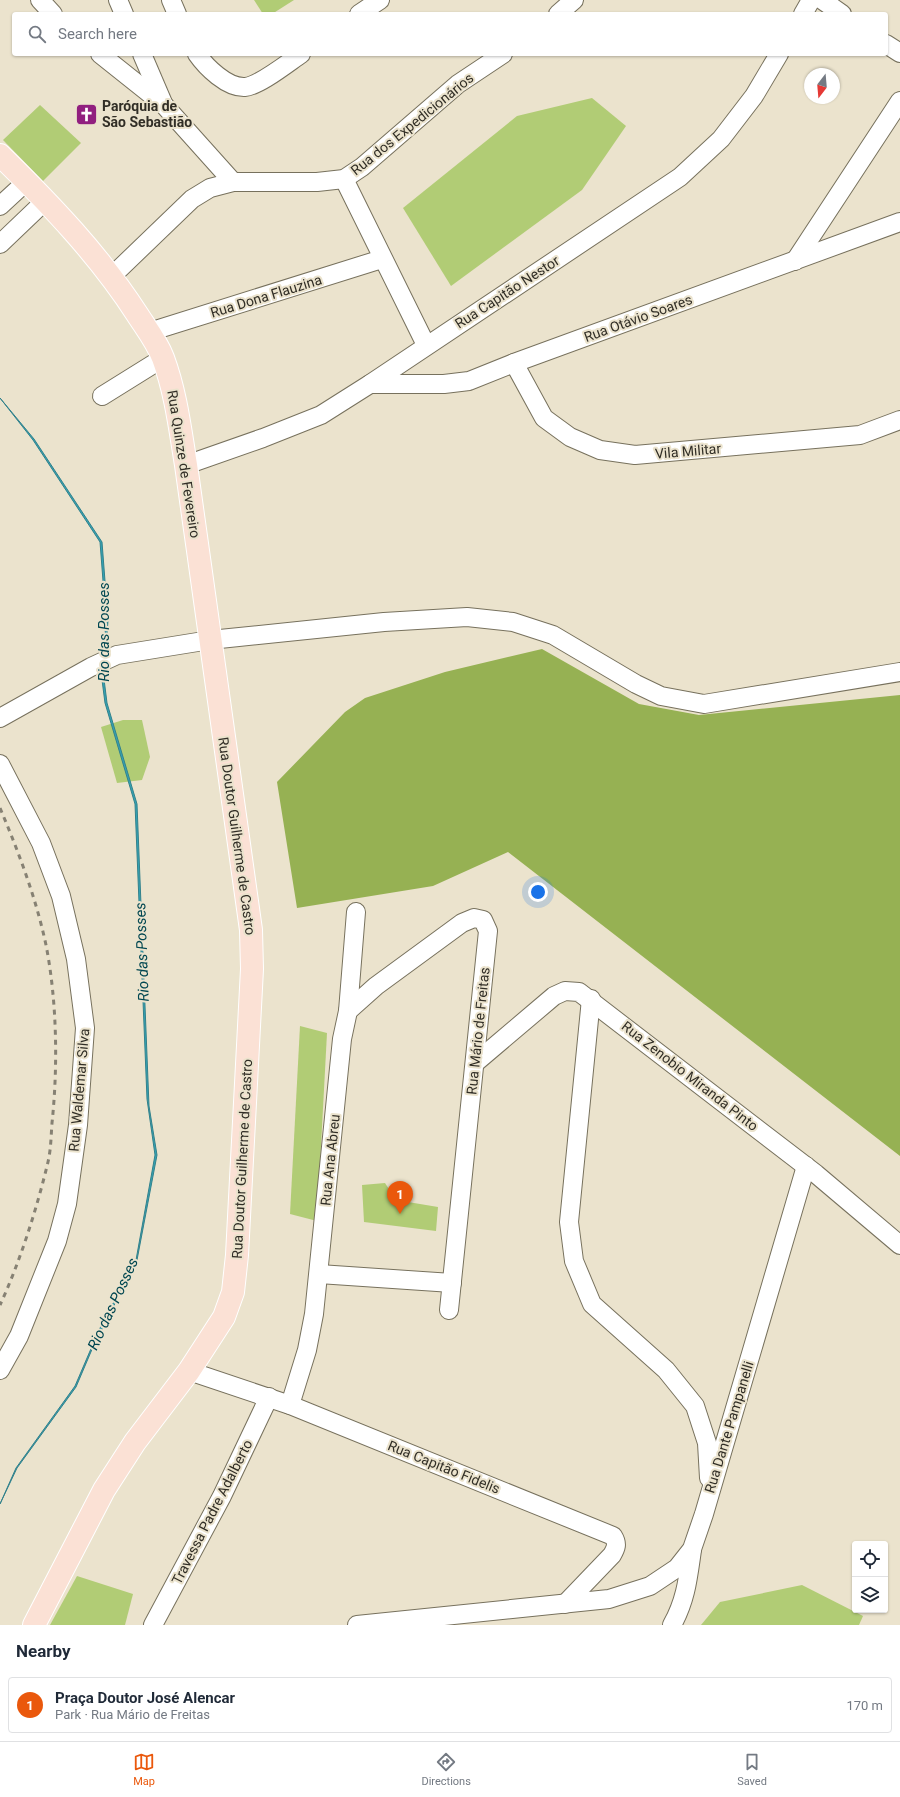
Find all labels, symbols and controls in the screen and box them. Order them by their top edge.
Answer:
search box [12,12,888,56]
icon: search [26,23,48,45]
text: Search here [58,25,137,43]
north arrow [804,68,840,104]
street label: Rua dos Expedicionários [348,70,476,178]
place label: Paróquia de São Sebastião [102,98,192,130]
church icon: Paróquia de São Sebastião [74,101,100,127]
street label: Rua Capitão Nestor [452,252,562,332]
street label: Rua Dona Flauzina [208,271,324,321]
street label: Rua Otávio Soares [582,291,694,345]
street label: Rua Quinze de Fevereiro [164,389,204,539]
street label: Vila Militar [654,440,722,462]
water label: Rio das Posses [95,582,113,682]
street label: Rua Doutor Guilherme de Castro [215,736,259,936]
your location [528,882,548,902]
water label: Rio das Posses [131,902,153,1002]
street label: Rua Mário de Freitas [463,966,493,1096]
street label: Rua Zenobio Miranda Pinto [619,1018,761,1134]
street label: Rua Waldemar Silva [66,1028,92,1152]
street label: Rua Doutor Guilherme de Castro [229,1059,255,1259]
street label: Rua Ana Abreu [317,1113,343,1207]
pin: 1 [387,1181,413,1214]
water label: Rio das Posses [84,1255,142,1353]
street label: Rua Dante Pampanelli [701,1359,757,1495]
street label: Travessa Padre Adalberto [169,1437,255,1587]
street label: Rua Capitão Fidelis [386,1437,502,1497]
map controls [852,1541,888,1613]
button: locate [852,1541,888,1577]
button: layers [852,1577,888,1613]
text: Nearby [16,1641,71,1661]
text: Praça Doutor José Alencar [55,1689,235,1707]
text: 1 [26,1698,34,1713]
text: 170 m [846,1698,883,1713]
text: Park · Rua Mário de Freitas [55,1707,210,1722]
tab: Map [133,1751,155,1788]
tab: Directions [421,1751,471,1788]
tab: Saved [737,1751,767,1788]

